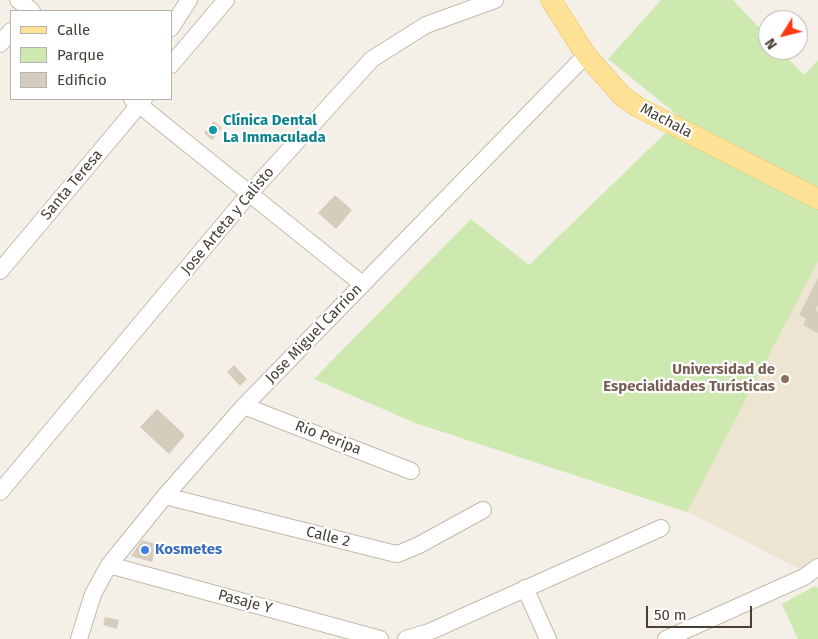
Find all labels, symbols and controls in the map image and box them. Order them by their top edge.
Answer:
legend [10,10,172,100]
north arrow [758,10,808,60]
text: Calle [57,21,90,39]
text: N [762,35,781,52]
text: Parque [57,46,104,64]
text: Edificio [57,71,107,89]
street label: Machala [637,100,695,142]
place label: Clínica Dental La Immaculada [223,112,326,147]
marker: Clínica Dental La Immaculada [207,124,219,136]
street label: Santa Teresa [37,146,107,224]
street label: Jose Arteta y Calisto [178,164,278,278]
street label: Jose Miguel Carrion [262,281,366,387]
place label: Universidad de Especialidades Turísticas [603,361,775,396]
marker: Universidad de Especialidades Turísticas [779,373,791,385]
street label: Rio Peripa [292,417,364,459]
street label: Calle 2 [304,523,352,551]
place label: Kosmetes [155,541,222,559]
marker: Kosmetes [139,544,151,556]
street label: Pasaje Y [216,586,274,618]
scale bar [648,596,754,628]
text: 50 m [654,606,687,624]

